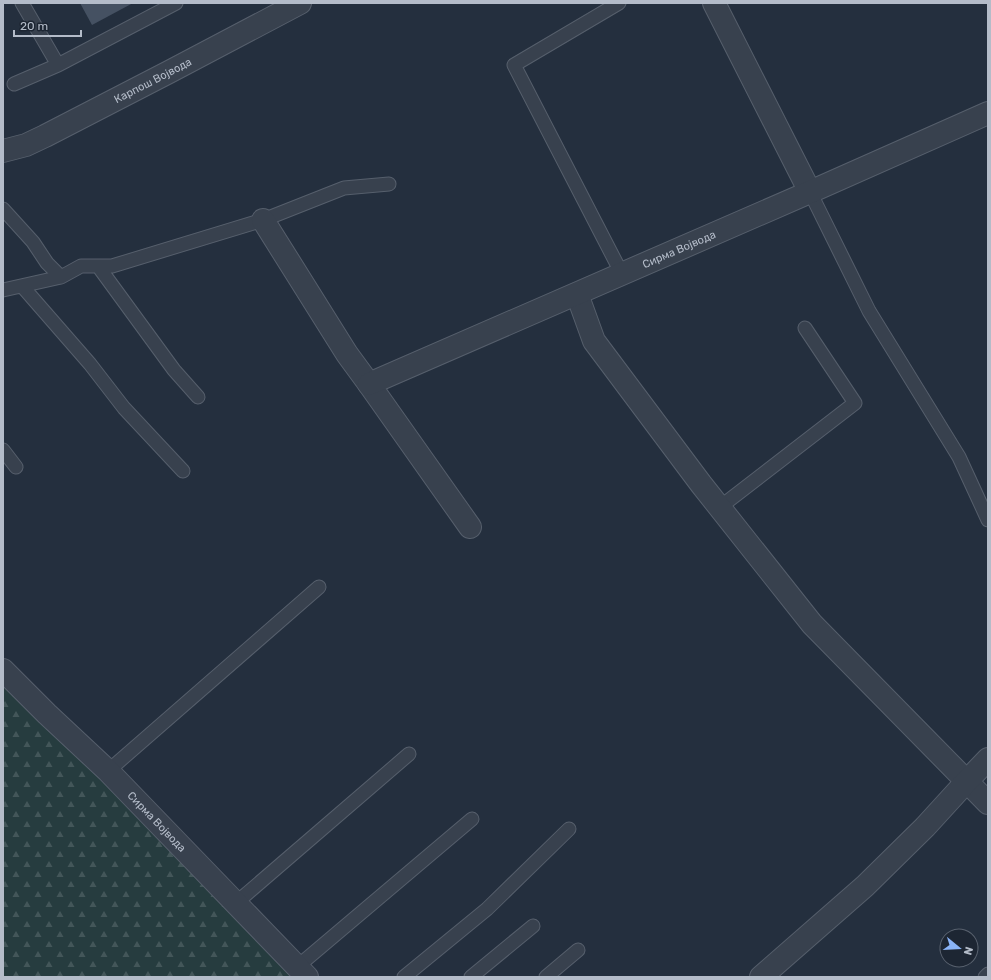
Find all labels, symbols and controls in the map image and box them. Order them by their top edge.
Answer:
scale bar [14,12,81,38]
text: 20 m [20,19,48,33]
street label: Карпош Војвода [112,55,194,106]
street label: Сирма Војвода [640,227,718,271]
street label: Сирма Војвода [125,789,189,854]
north arrow [939,928,979,968]
text: N [961,945,975,957]

